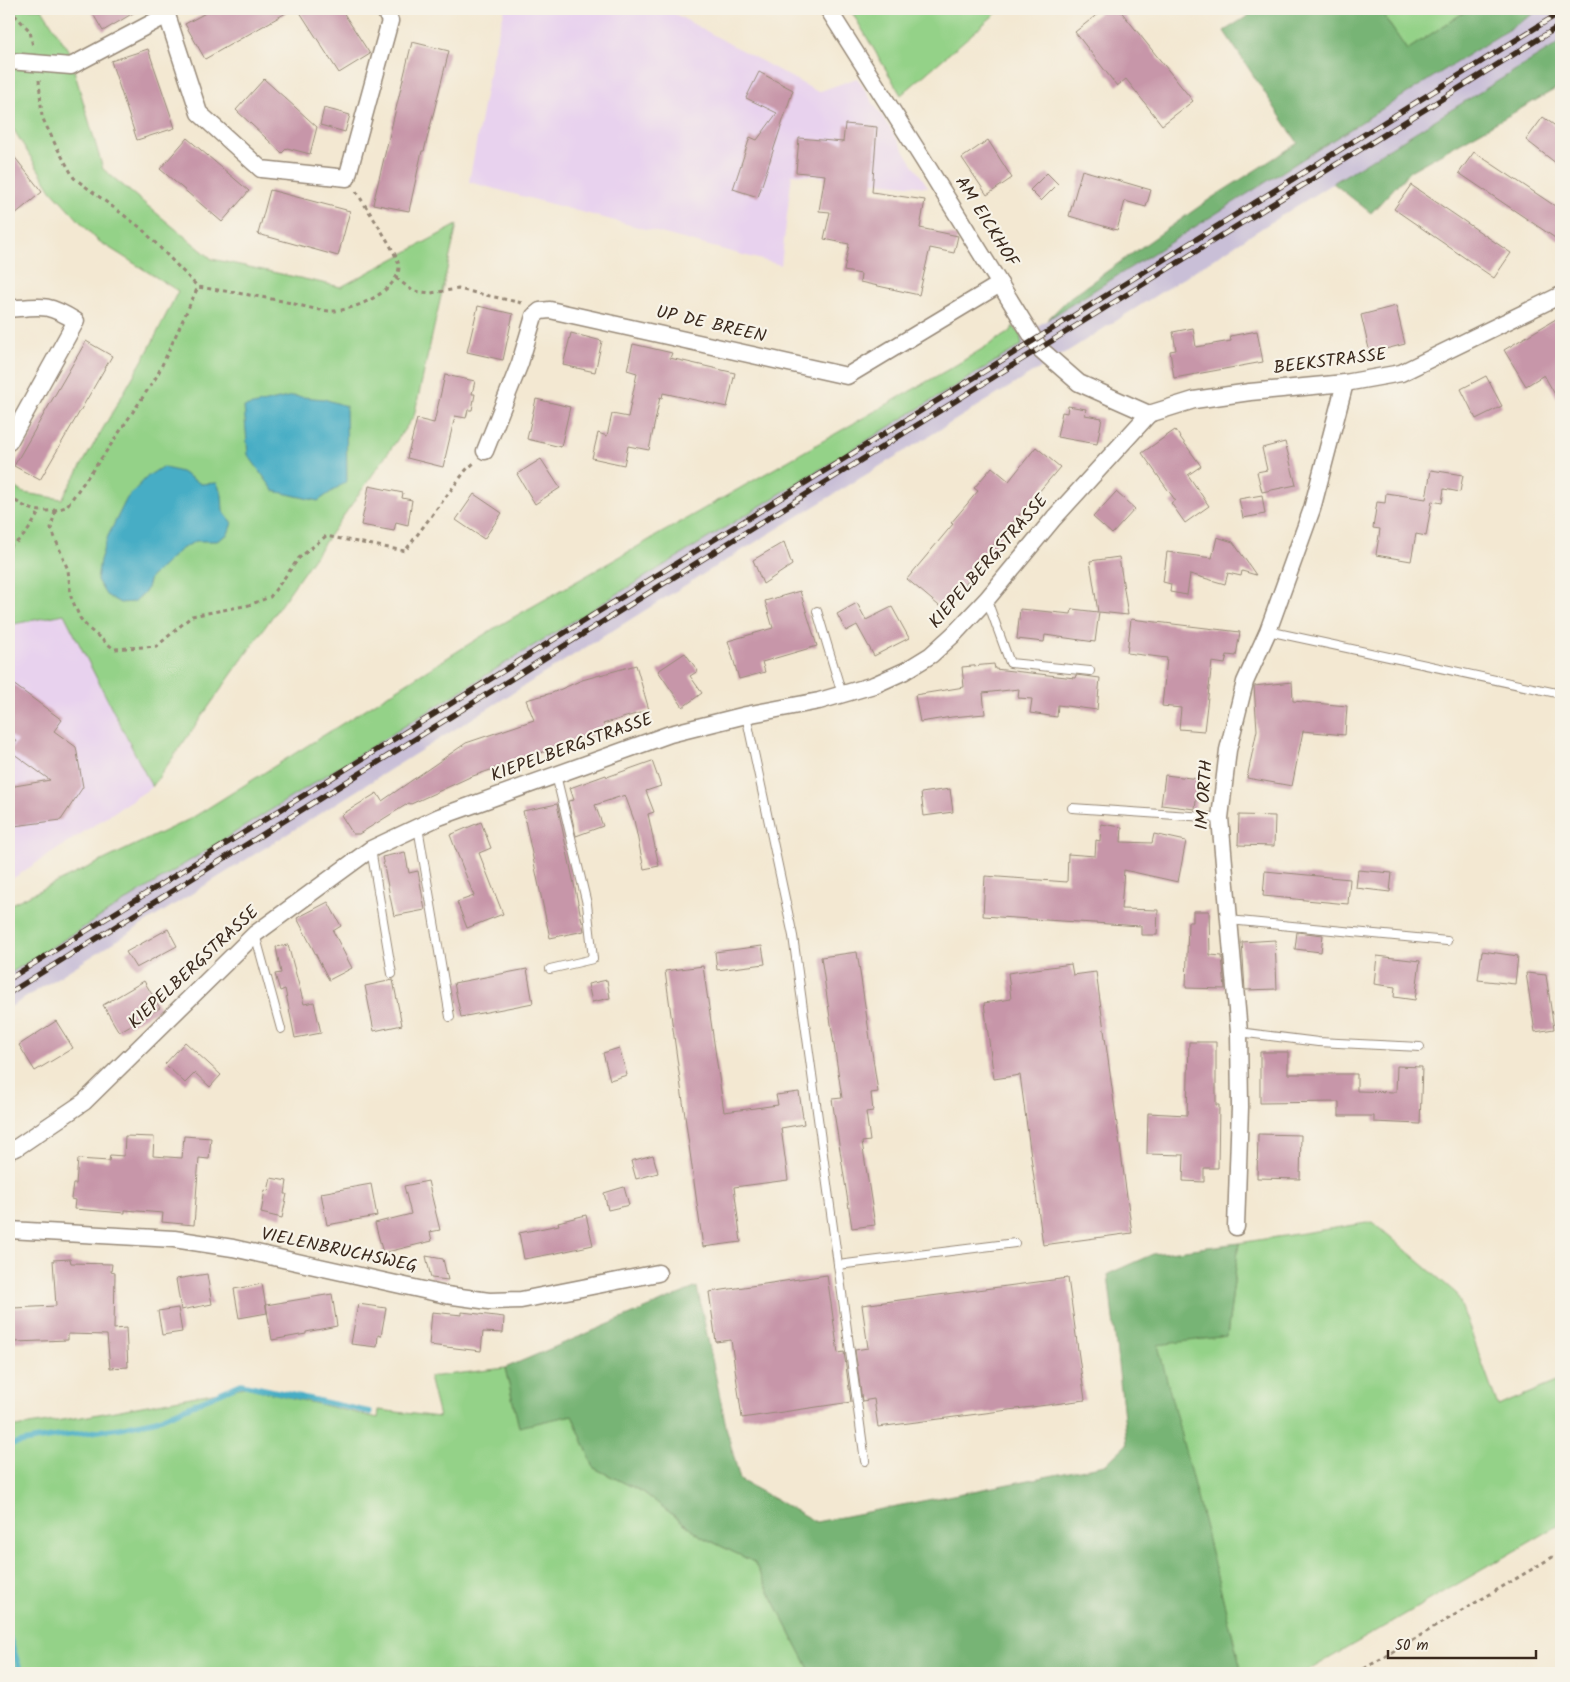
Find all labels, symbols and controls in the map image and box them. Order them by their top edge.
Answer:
street label: AM EICKHOF [947,171,1026,274]
street label: UP DE BREEN [653,298,769,352]
street label: BEEKSTRASSE [1272,341,1389,383]
street label: KIEPELBERGSTRASSE [922,488,1056,636]
street label: KIEPELBERGSTRASSE [487,705,658,791]
street label: IM ORTH [1188,759,1222,831]
street label: KIEPELBERGSTRASSE [122,899,267,1037]
street label: VIELENBRUCHSWEG [258,1220,420,1282]
scale bar [1388,1627,1535,1659]
text: 50 m [1395,1634,1429,1658]

